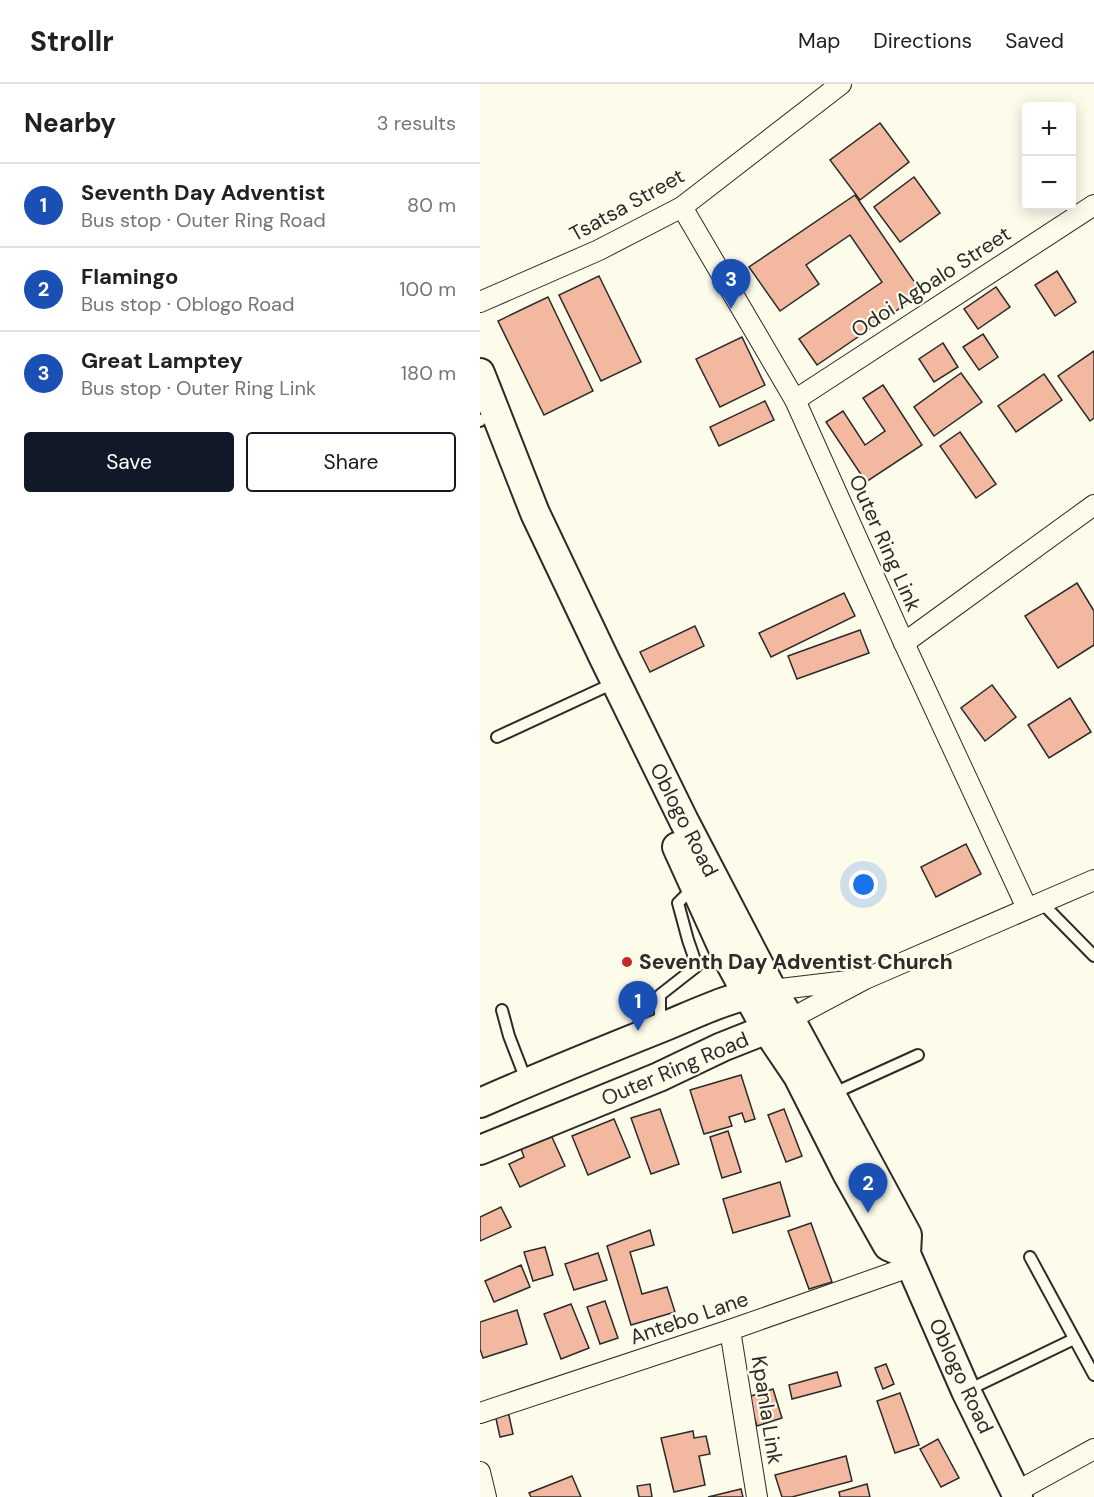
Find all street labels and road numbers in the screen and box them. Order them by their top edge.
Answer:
street label: Tsatsa Street [565,162,689,248]
street label: Odoi Agbalo Street [846,220,1016,344]
street label: Outer Ring Link [842,470,928,616]
street label: Oblogo Road [643,758,725,882]
street label: Outer Ring Road [597,1025,753,1113]
street label: Antebo Lane [626,1285,752,1351]
street label: Oblogo Road [922,1314,1000,1438]
street label: Kpanla Link [745,1354,789,1467]

